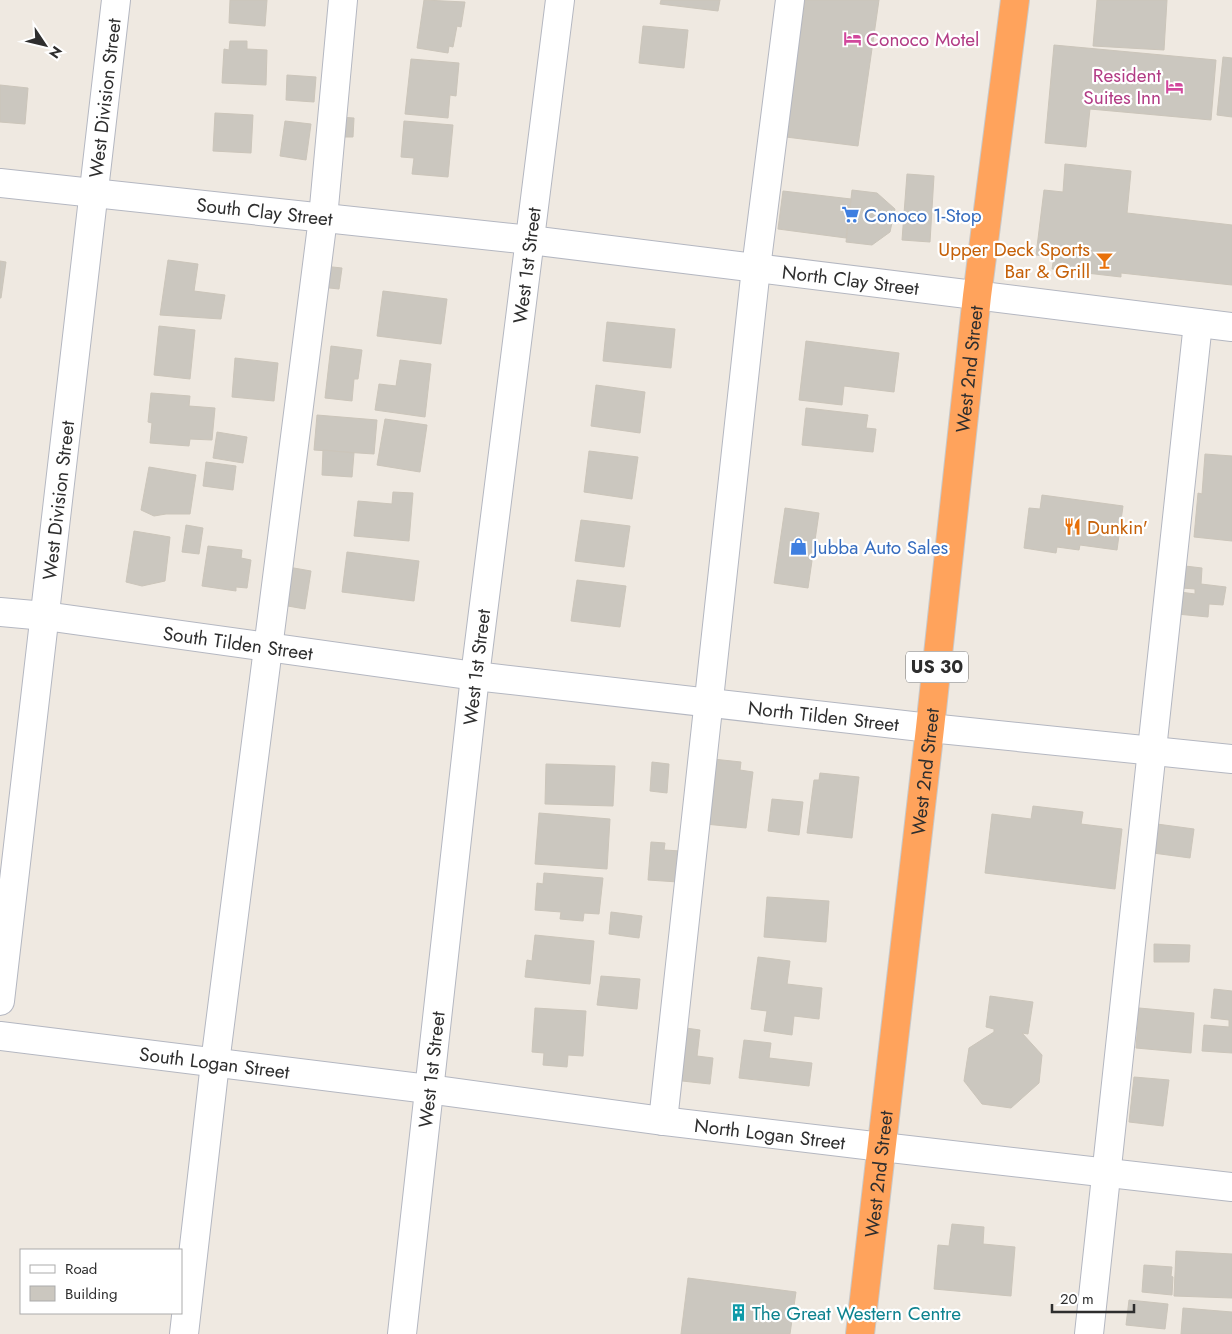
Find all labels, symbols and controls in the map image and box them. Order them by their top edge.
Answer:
street label: West Division Street [82,16,128,179]
north arrow [20,20,70,70]
place label: Conoco Motel [866,26,979,53]
hotel icon: Conoco Motel [842,29,862,49]
text: N [44,42,67,63]
place label: Resident Suites Inn [1083,62,1161,111]
hotel icon: Resident Suites Inn [1165,76,1185,96]
street label: South Clay Street [195,191,334,233]
place label: Conoco 1-Stop [864,202,982,229]
street label: West 1st Street [506,205,548,325]
supermarket icon: Conoco 1-Stop [840,205,860,225]
place label: Upper Deck Sports Bar & Grill [938,236,1090,285]
bar icon: Upper Deck Sports Bar & Grill [1094,250,1114,270]
street label: North Clay Street [780,258,921,302]
street label: West 2nd Street [949,304,990,434]
street label: West Division Street [36,419,81,582]
place label: Dunkin' [1087,514,1148,541]
restaurant icon: Dunkin' [1063,517,1083,537]
place label: Jubba Auto Sales [810,534,949,561]
shop icon: Jubba Auto Sales [789,537,809,557]
street label: West 1st Street [457,607,497,727]
street label: South Tilden Street [161,620,315,667]
road number: US 30 [906,652,968,682]
street label: North Tilden Street [746,694,901,738]
street label: West 2nd Street [905,706,946,837]
street label: West 1st Street [412,1010,452,1129]
street label: South Logan Street [138,1040,291,1086]
street label: West 2nd Street [858,1109,900,1239]
street label: North Logan Street [693,1112,847,1157]
legend [20,1249,182,1314]
text: Road [65,1258,97,1280]
scale bar [1052,1282,1134,1314]
text: Building [65,1283,117,1305]
text: 20 m [1060,1288,1094,1310]
place label: The Great Western Centre [752,1300,961,1327]
building icon: The Great Western Centre [728,1303,748,1323]

